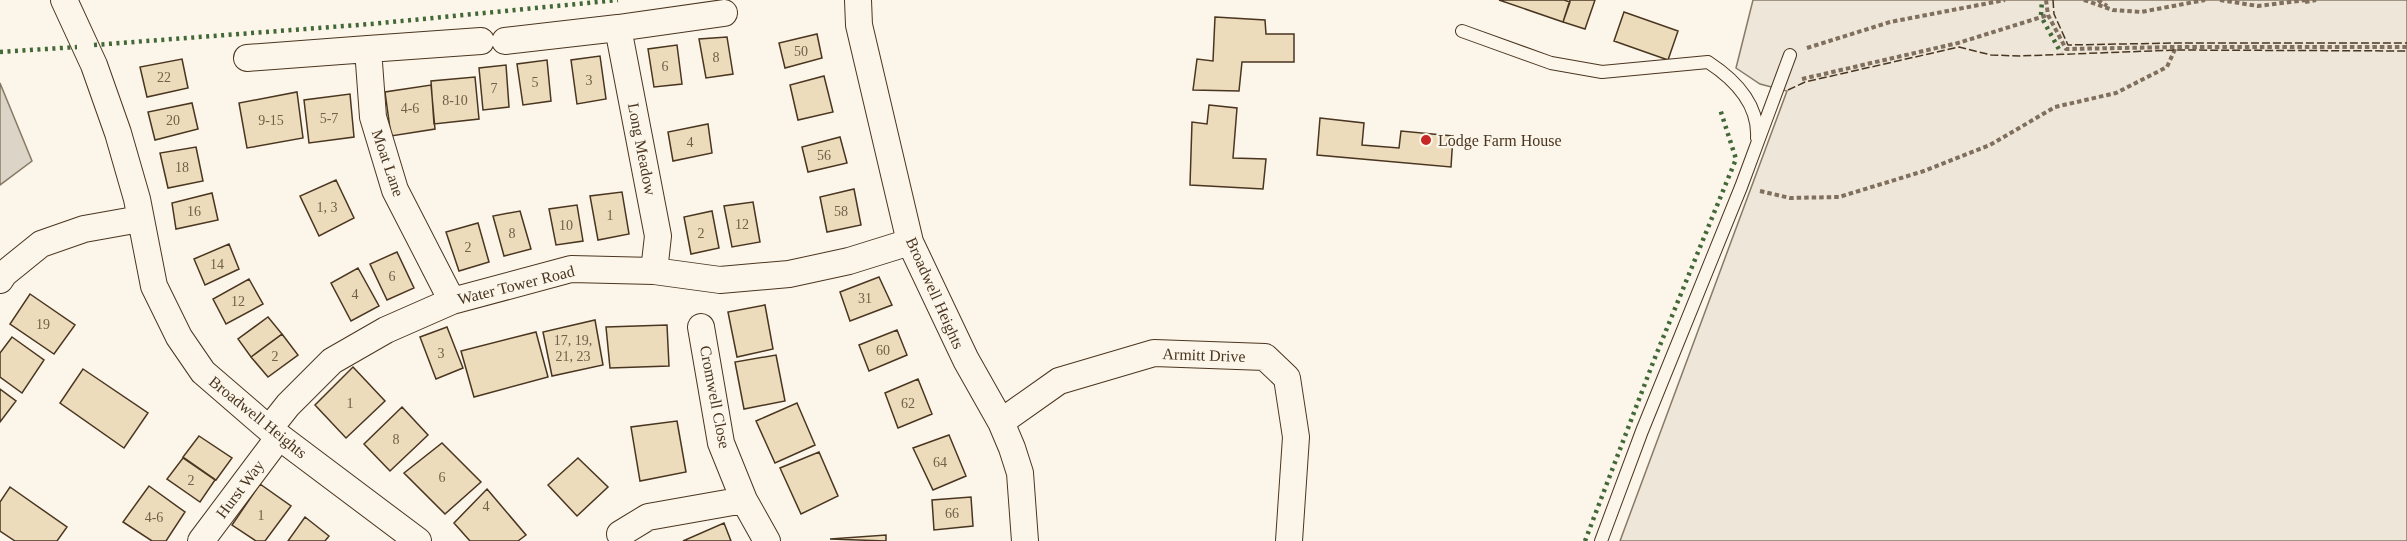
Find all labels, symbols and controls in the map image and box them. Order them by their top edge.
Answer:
house number: 50 [794,44,808,59]
house number: 8 [713,50,720,65]
house number: 6 [662,59,669,74]
house number: 22 [157,70,171,85]
house number: 3 [586,73,593,88]
house number: 5 [532,75,539,90]
house number: 7 [491,81,498,96]
house number: 8-10 [442,93,468,108]
house number: 4-6 [401,101,419,116]
street label: Long Meadow [624,101,659,197]
house number: 5-7 [320,111,338,126]
house number: 20 [166,113,180,128]
house number: 9-15 [258,113,284,128]
street label: Moat Lane [369,127,407,199]
place label: Lodge Farm House [1438,132,1562,150]
marker: Lodge Farm House [1419,133,1433,147]
house number: 4 [687,135,694,150]
house number: 56 [817,148,831,163]
house number: 18 [175,160,189,175]
house number: 1, 3 [317,200,338,215]
house number: 16 [187,204,201,219]
house number: 58 [834,204,848,219]
house number: 1 [607,208,614,223]
house number: 12 [735,217,749,232]
house number: 10 [559,218,573,233]
house number: 8 [509,226,516,241]
house number: 2 [698,226,705,241]
street label: Broadwell Heights [902,235,967,352]
house number: 2 [465,240,472,255]
house number: 14 [210,257,224,272]
street label: Water Tower Road [456,262,576,308]
house number: 6 [389,269,396,284]
house number: 4 [352,287,359,302]
house number: 31 [858,291,872,306]
house number: 12 [231,294,245,309]
house number: 19 [36,317,50,332]
house number: 17, 19, 21, 23 [554,333,592,364]
house number: 60 [876,343,890,358]
street label: Cromwell Close [697,344,733,450]
street label: Armitt Drive [1162,345,1246,365]
house number: 3 [438,346,445,361]
house number: 2 [272,349,279,364]
street label: Broadwell Heights [205,373,310,462]
house number: 1 [347,396,354,411]
house number: 62 [901,396,915,411]
house number: 8 [393,432,400,447]
house number: 64 [933,455,947,470]
street label: Hurst Way [213,457,268,522]
house number: 6 [439,470,446,485]
house number: 2 [188,473,195,488]
house number: 4 [483,499,490,514]
house number: 66 [945,506,959,521]
house number: 1 [258,508,265,523]
house number: 4-6 [145,510,163,525]

